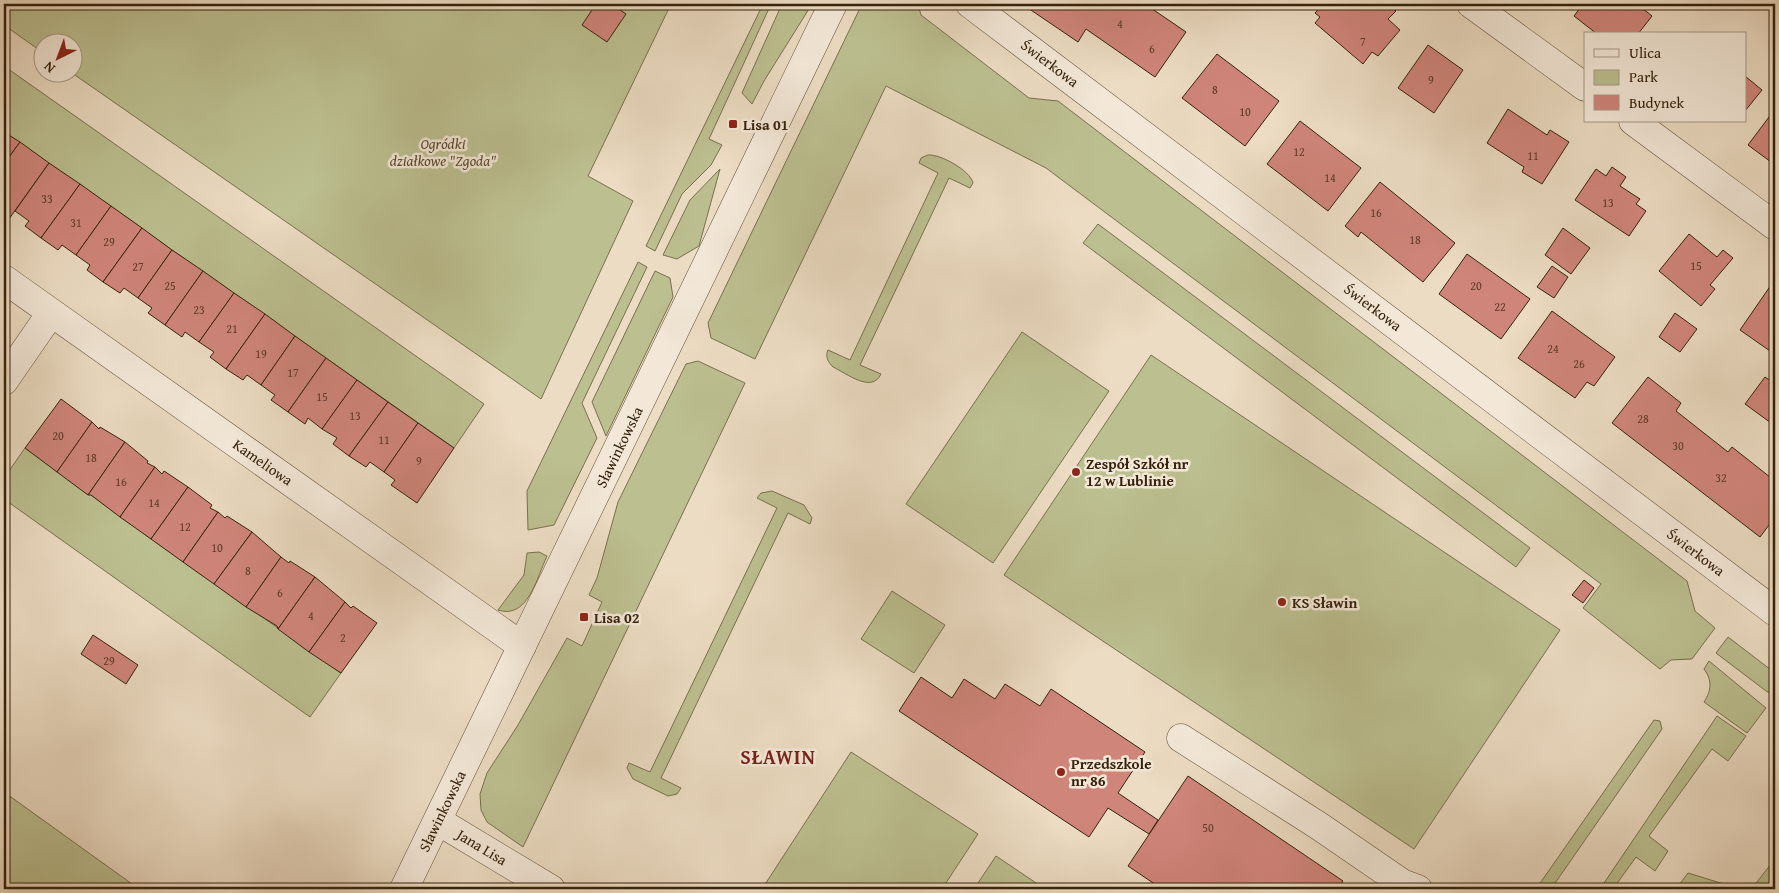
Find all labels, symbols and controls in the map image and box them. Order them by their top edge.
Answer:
house number: 4 [1117,15,1123,32]
north arrow [32,32,82,82]
legend [1584,32,1746,122]
house number: 7 [1360,33,1366,50]
street label: Świerkowa [1017,34,1083,92]
house number: 6 [1149,40,1155,57]
text: Ulica [1629,42,1661,63]
text: N [39,57,59,78]
text: Park [1629,66,1658,87]
house number: 9 [1428,71,1434,88]
house number: 8 [1212,81,1218,98]
text: Budynek [1629,92,1685,113]
house number: 10 [1239,103,1251,120]
place label: Lisa 01 [743,114,788,135]
marker: Lisa 01 [727,118,739,130]
park label: Ogródki działkowe "Zgoda" [390,133,496,171]
house number: 12 [1293,143,1305,160]
house number: 11 [1527,147,1539,164]
house number: 14 [1324,169,1336,186]
house number: 33 [41,190,53,207]
house number: 13 [1602,194,1614,211]
house number: 16 [1370,204,1382,221]
house number: 31 [70,214,82,231]
house number: 18 [1409,231,1421,248]
house number: 29 [103,233,115,250]
house number: 15 [1690,257,1702,274]
house number: 27 [132,258,144,275]
house number: 25 [164,277,176,294]
house number: 20 [1470,277,1482,294]
street label: Świerkowa [1340,278,1406,336]
house number: 22 [1494,298,1506,315]
house number: 23 [193,301,205,318]
house number: 21 [226,320,238,337]
house number: 24 [1547,340,1559,357]
house number: 19 [255,345,267,362]
house number: 26 [1573,355,1585,372]
house number: 17 [287,364,299,381]
house number: 15 [316,388,328,405]
street label: Sławinkowska [590,403,648,491]
house number: 13 [349,407,361,424]
house number: 28 [1637,410,1649,427]
house number: 20 [52,427,64,444]
house number: 11 [378,431,390,448]
street label: Kameliowa [229,434,297,490]
house number: 30 [1672,437,1684,454]
house number: 18 [85,449,97,466]
house number: 9 [416,452,422,469]
place label: Zespół Szkół nr 12 w Lublinie [1086,453,1189,491]
marker: Zespół Szkół nr 12 w Lublinie [1070,466,1082,478]
house number: 32 [1715,469,1727,486]
house number: 16 [115,473,127,490]
house number: 14 [148,494,160,511]
house number: 12 [179,518,191,535]
street label: Świerkowa [1663,523,1729,581]
house number: 10 [211,539,223,556]
house number: 8 [245,562,251,579]
house number: 6 [277,584,283,601]
place label: KS Sławin [1292,592,1357,613]
marker: KS Sławin [1276,596,1288,608]
house number: 4 [308,607,314,624]
place label: Lisa 02 [594,607,639,628]
marker: Lisa 02 [578,611,590,623]
house number: 2 [340,629,346,646]
house number: 29 [103,652,115,669]
district label: SŁAWIN [740,742,816,771]
place label: Przedszkole nr 86 [1071,753,1152,791]
marker: Przedszkole nr 86 [1055,766,1067,778]
street label: Sławinkowska [413,767,471,855]
house number: 50 [1202,819,1214,836]
street label: Jana Lisa [451,823,511,870]

